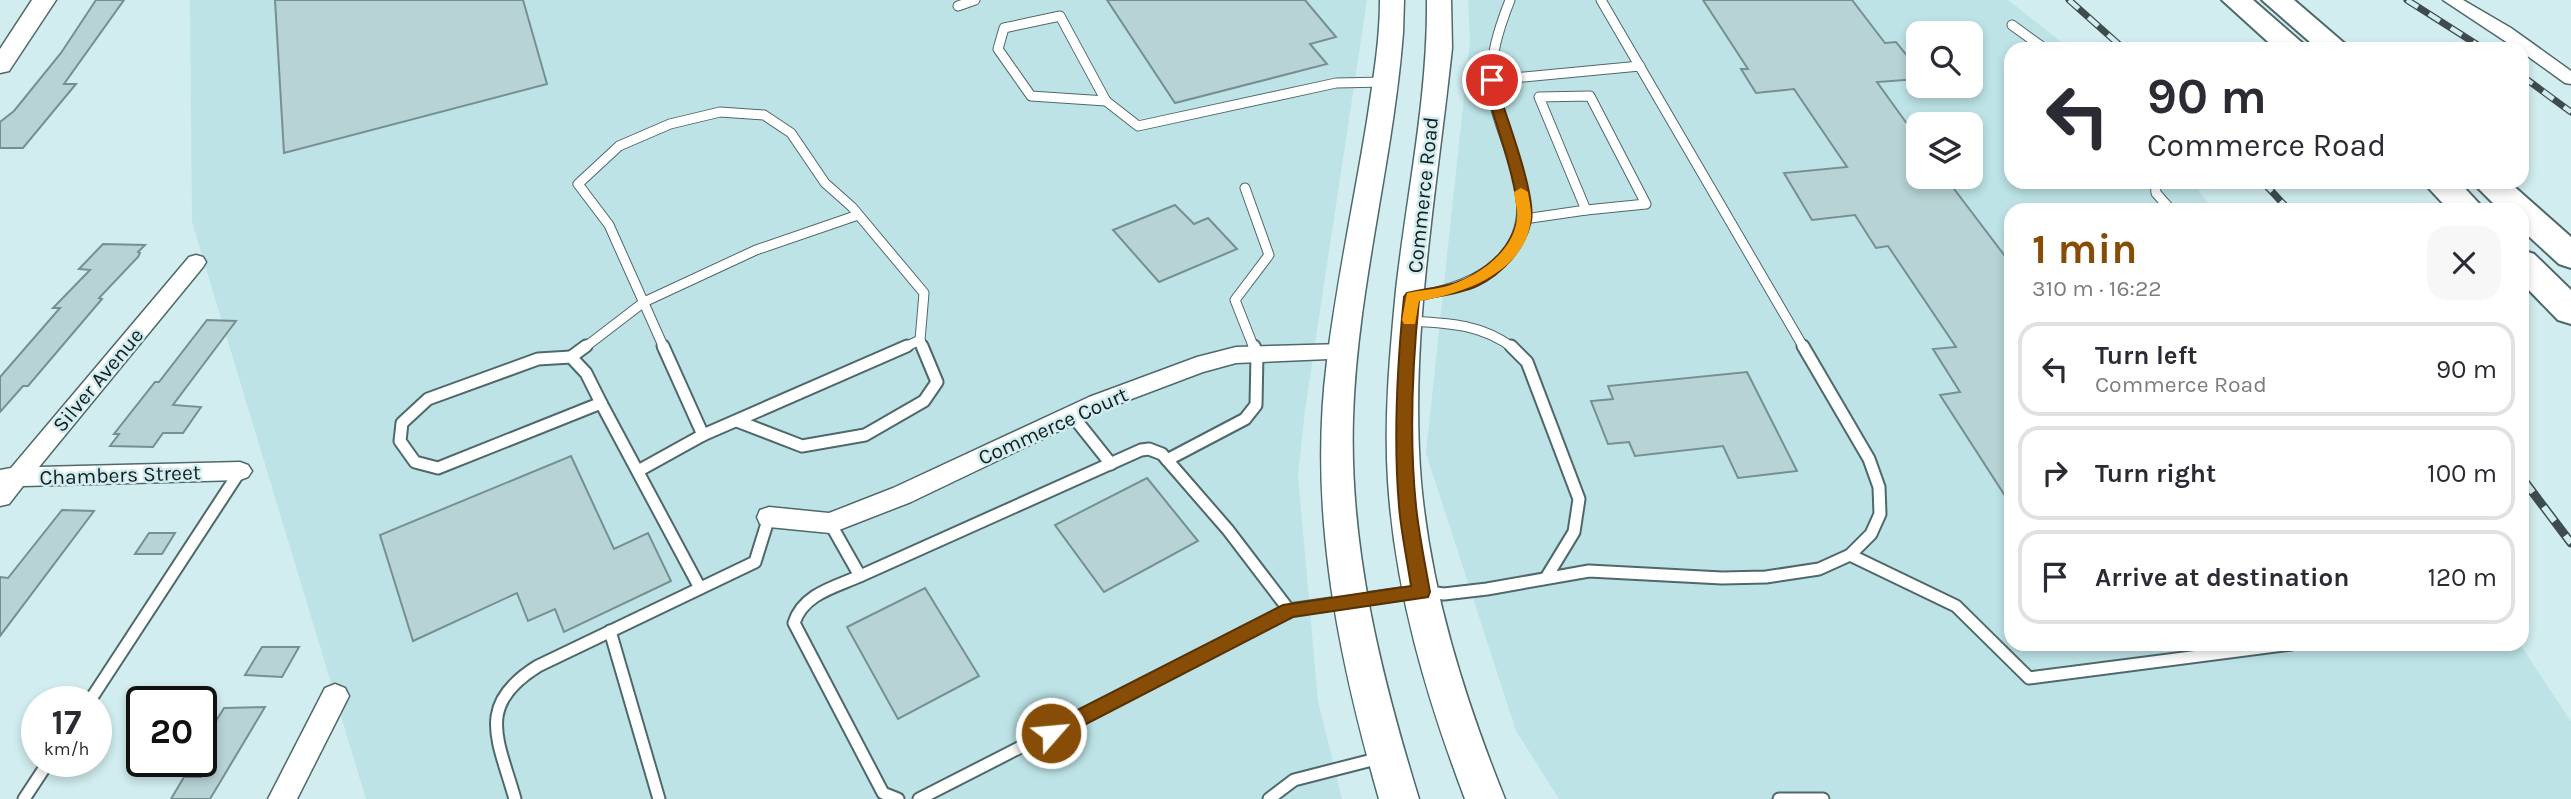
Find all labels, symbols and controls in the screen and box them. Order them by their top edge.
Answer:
map controls [1906,21,1983,189]
button: search [1906,21,1983,98]
pin [1462,50,1522,110]
icon: arrive [1473,61,1511,99]
text: 90 m [2147,68,2267,125]
icon: left [2032,70,2123,161]
button: layers [1906,112,1983,189]
street label: Commerce Road [1403,116,1443,274]
text: Commerce Road [2147,127,2386,164]
text: 1 min [2032,224,2137,274]
button: close [2427,226,2501,300]
text: 310 m · 16:22 [2032,275,2162,302]
street label: Silver Avenue [48,323,148,437]
text: Turn left [2095,340,2197,371]
icon: left [2036,350,2074,388]
text: 90 m [2436,354,2497,385]
text: Commerce Road [2095,371,2267,398]
street label: Commerce Court [974,382,1132,470]
icon: right [2036,454,2074,492]
text: Turn right [2095,458,2216,489]
text: 100 m [2427,458,2497,489]
street label: Chambers Street [39,460,201,490]
icon: arrive [2036,558,2074,596]
text: Arrive at destination [2095,562,2349,593]
text: 120 m [2427,562,2497,593]
speed limit sign: 20 [126,686,217,777]
position arrow [1014,696,1088,770]
text: 17 [52,702,81,743]
text: km/h [44,738,89,760]

